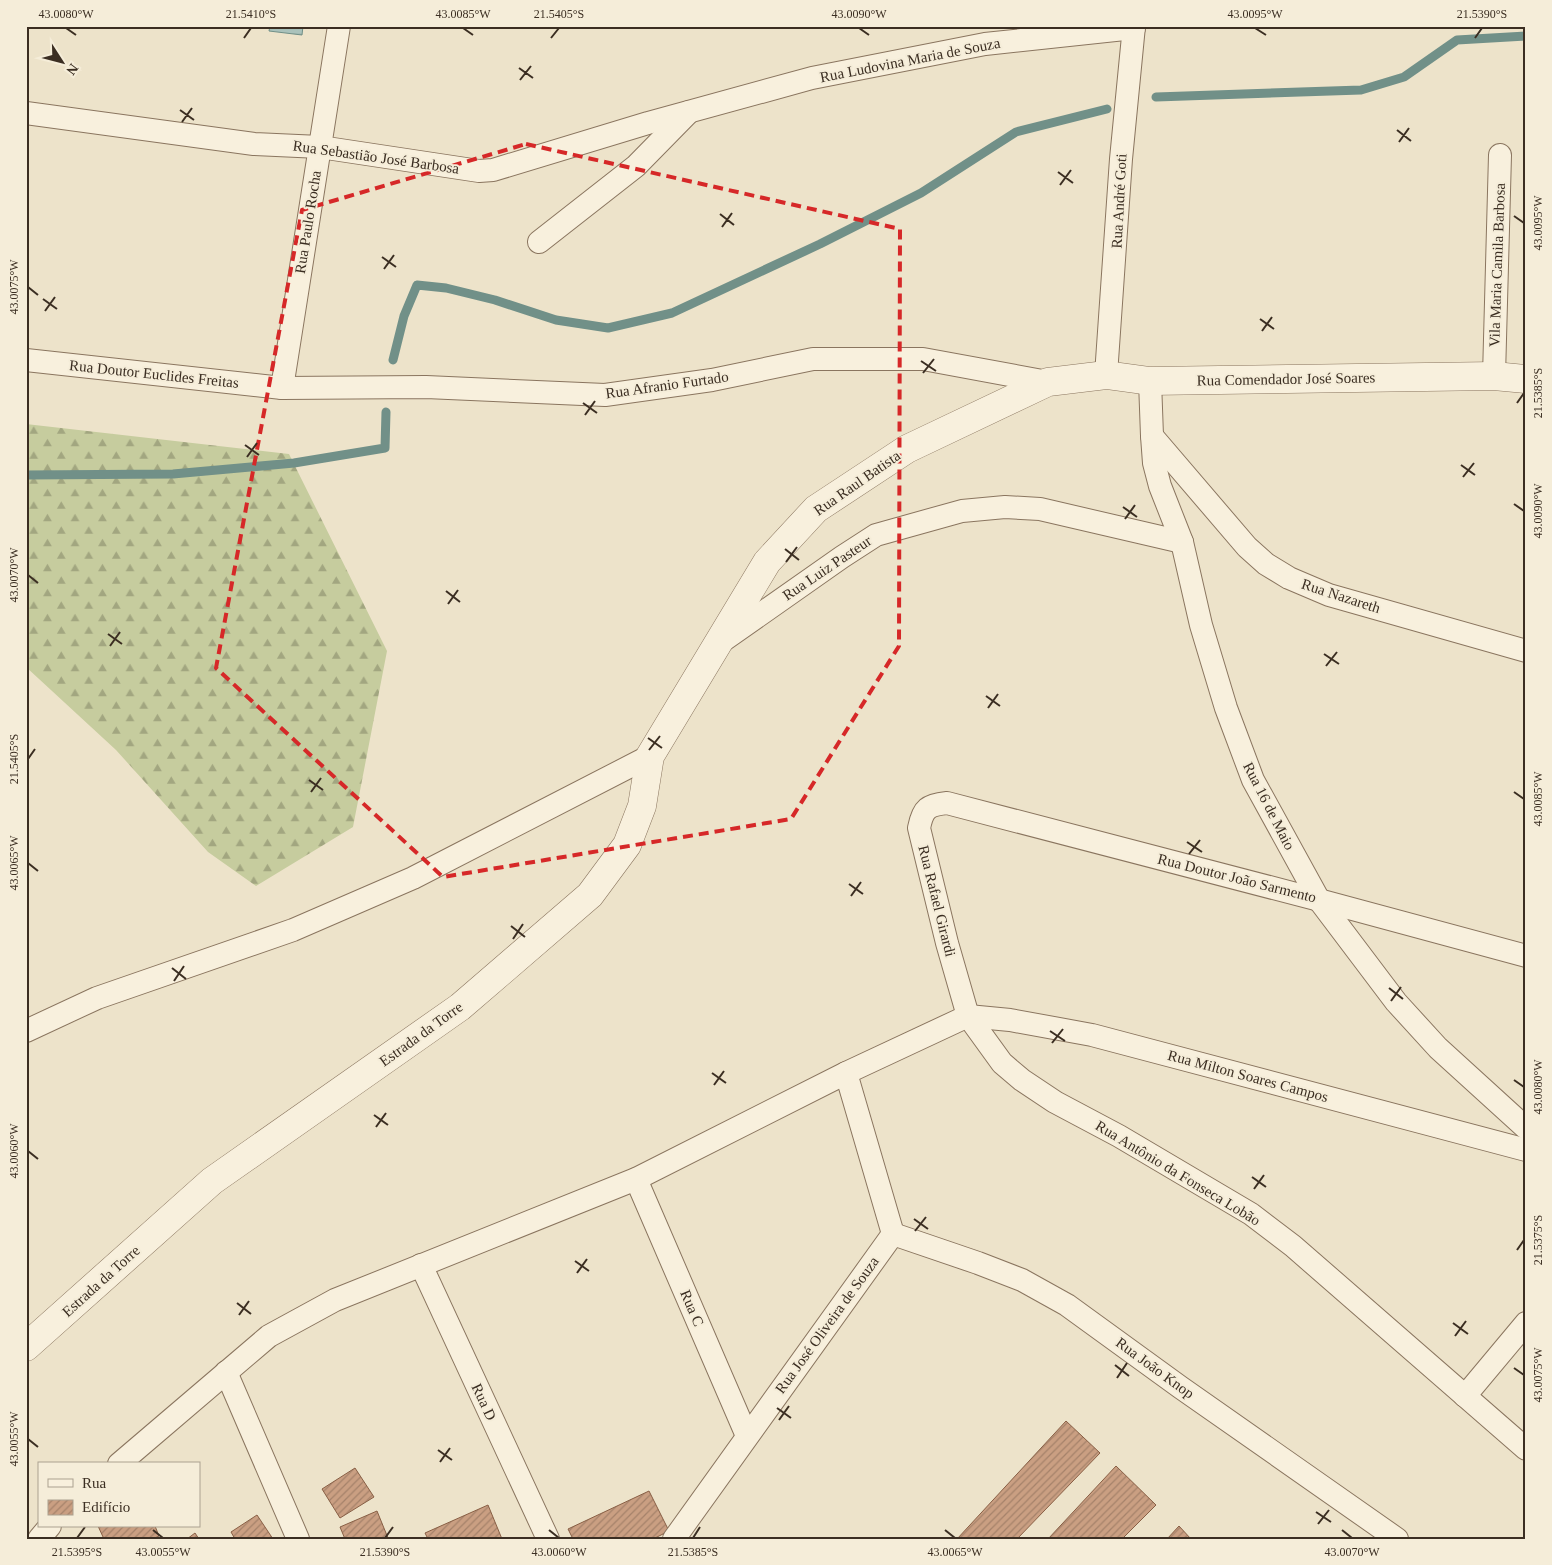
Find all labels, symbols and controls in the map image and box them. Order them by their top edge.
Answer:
text: 43.0080°W [38,7,94,21]
text: 21.5410°S [226,7,276,21]
text: 43.0085°W [435,7,491,21]
text: 21.5405°S [534,7,584,21]
text: 43.0090°W [831,7,887,21]
text: 43.0095°W [1227,7,1283,21]
text: 21.5390°S [1457,7,1507,21]
street label: Rua Ludovina Maria de Souza [819,35,1002,85]
north arrow [38,38,88,88]
text: N [63,61,81,78]
street label: Rua Sebastião José Barbosa [292,137,461,177]
street label: Rua André Goti [1109,153,1129,249]
street label: Rua Paulo Rocha [292,169,324,275]
street label: Vila Maria Camila Barbosa [1486,182,1508,347]
text: 43.0095°W [1531,195,1545,251]
text: 43.0075°W [7,259,21,315]
street label: Rua Doutor Euclides Freitas [68,357,240,391]
street label: Rua Afranio Furtado [604,368,730,402]
text: 21.5385°S [1531,368,1545,418]
street label: Rua Comendador José Soares [1197,369,1376,389]
street label: Rua Raul Batista [811,447,904,519]
text: 43.0090°W [1531,483,1545,539]
street label: Rua Luiz Pasteur [780,532,874,604]
text: 43.0070°W [7,547,21,603]
street label: Rua Nazareth [1300,576,1383,616]
text: 21.5405°S [7,734,21,784]
street label: Rua 16 de Maio [1240,759,1298,853]
text: 43.0085°W [1531,771,1545,827]
text: 43.0065°W [7,835,21,891]
street label: Rua Rafael Girardi [915,844,959,958]
street label: Rua Doutor João Sarmento [1156,851,1318,905]
street label: Estrada da Torre [376,998,466,1069]
street label: Rua Milton Soares Campos [1166,1047,1330,1105]
text: 43.0080°W [1531,1059,1545,1115]
street label: Rua Antônio da Fonseca Lobão [1093,1117,1263,1229]
text: 43.0060°W [7,1123,21,1179]
text: 21.5375°S [1531,1215,1545,1265]
street label: Estrada da Torre [59,1242,143,1320]
street label: Rua José Oliveira de Souza [772,1253,882,1396]
street label: Rua C [677,1287,707,1329]
street label: Rua João Knop [1113,1334,1197,1402]
text: 43.0075°W [1531,1347,1545,1403]
street label: Rua D [469,1381,500,1423]
text: 43.0055°W [7,1411,21,1467]
legend [38,1462,200,1528]
text: Rua [82,1475,107,1491]
text: Edifício [82,1499,130,1515]
text: 21.5395°S [52,1545,102,1559]
text: 43.0055°W [135,1545,191,1559]
text: 21.5390°S [360,1545,410,1559]
text: 43.0060°W [531,1545,587,1559]
text: 21.5385°S [668,1545,718,1559]
text: 43.0065°W [927,1545,983,1559]
text: 43.0070°W [1324,1545,1380,1559]

